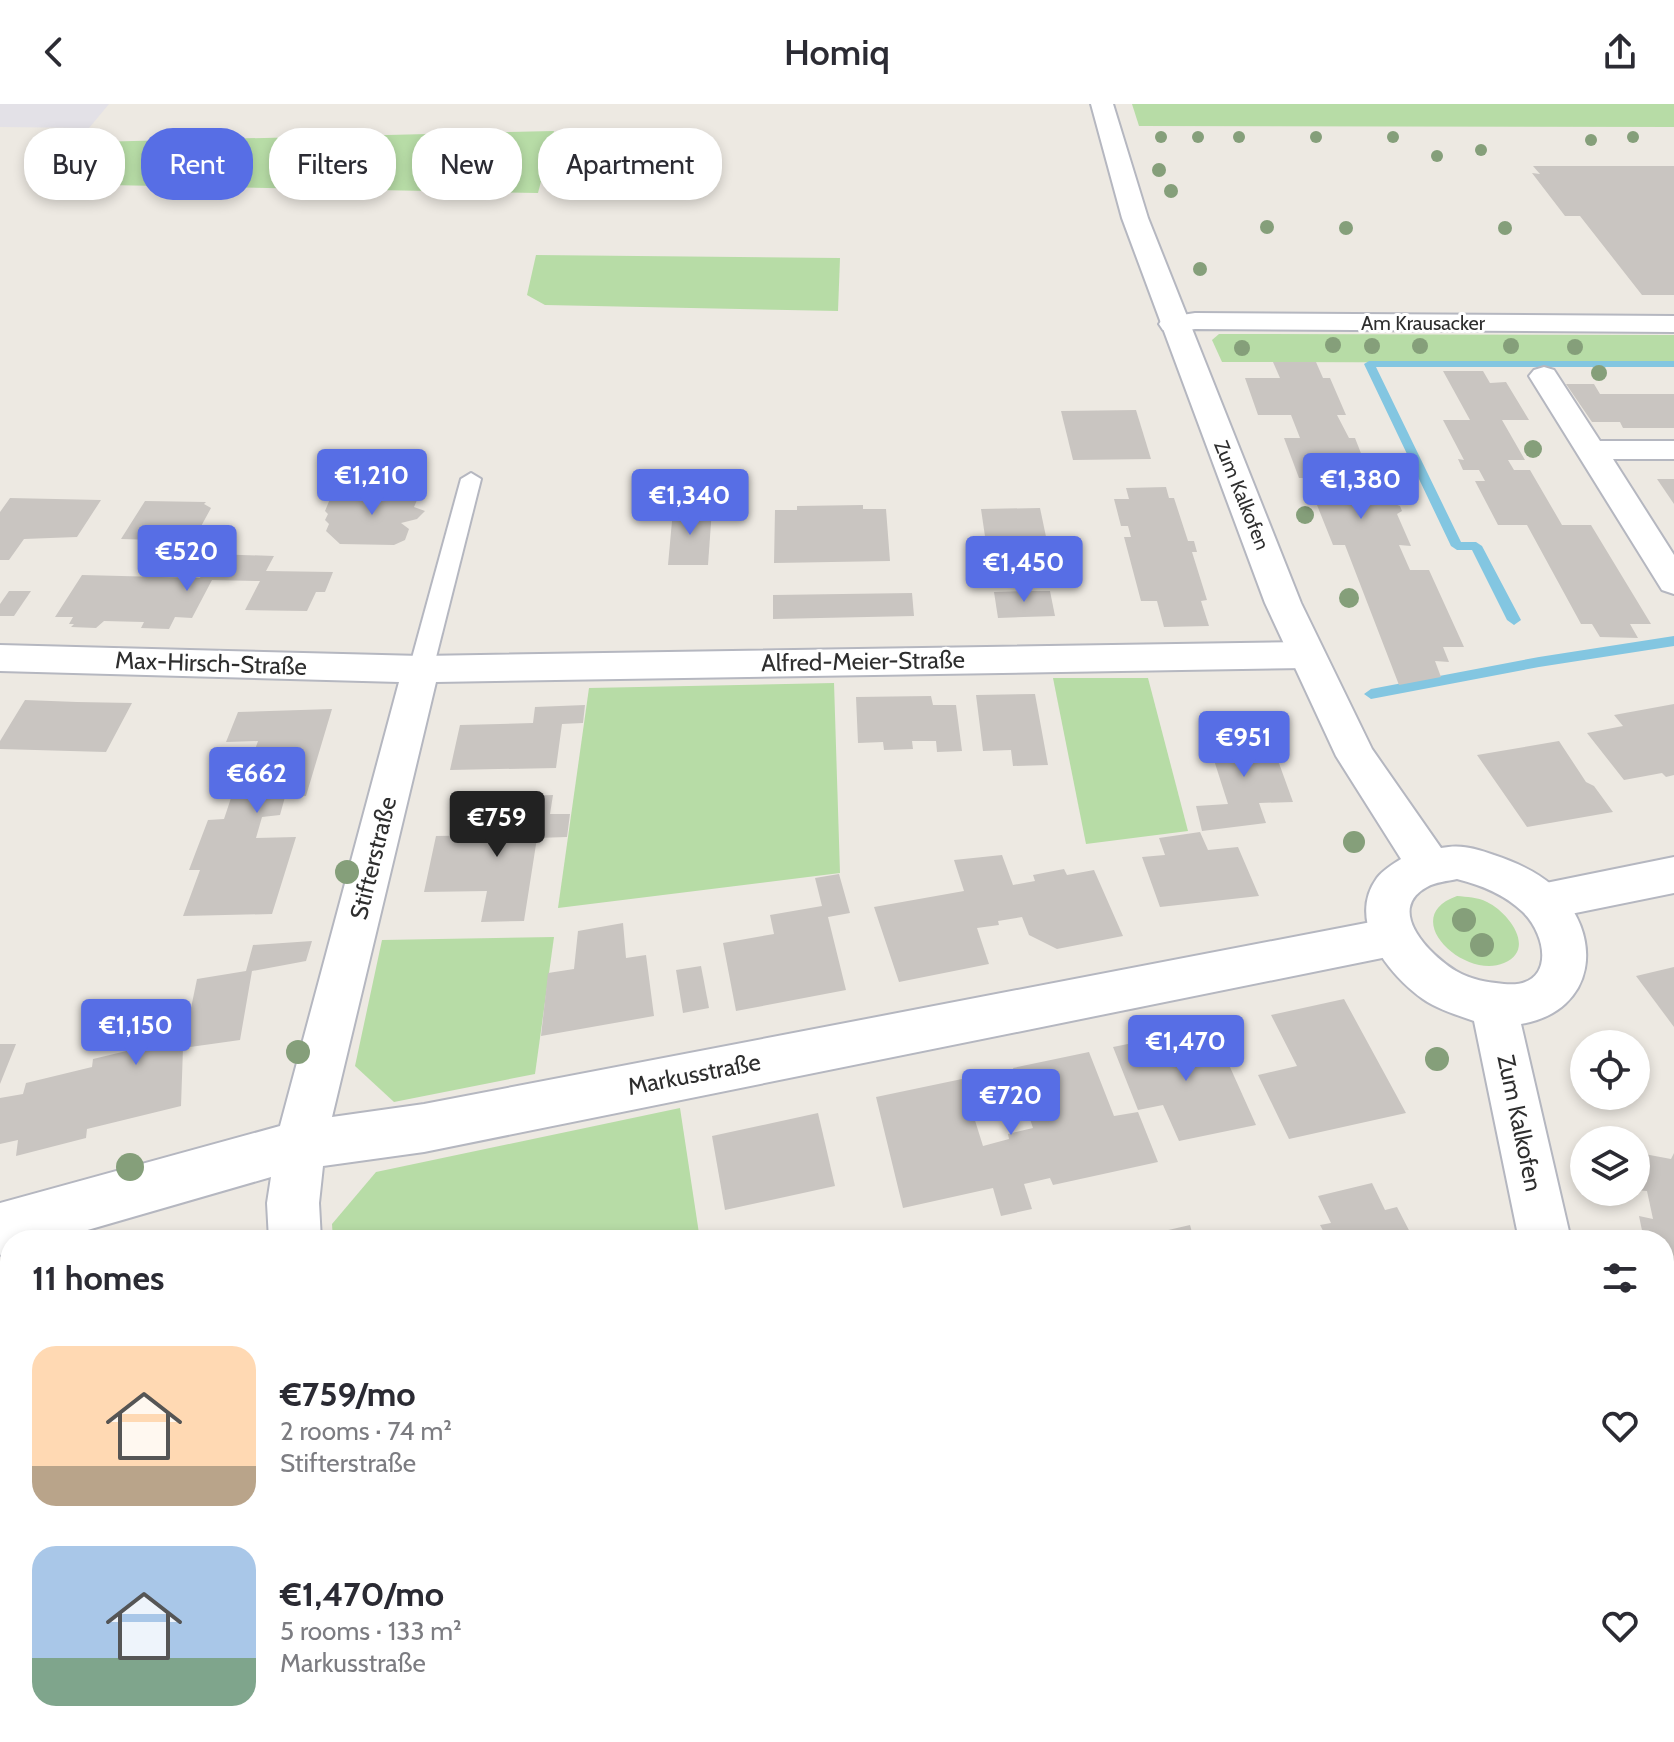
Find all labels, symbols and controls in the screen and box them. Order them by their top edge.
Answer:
icon: back [32,30,76,74]
text: Homiq [784,30,890,74]
icon: share [1598,30,1642,74]
chip: Buy [24,128,125,200]
chip: Rent [141,128,253,200]
chip: Filters [269,128,396,200]
chip: New [412,128,522,200]
chip: Apartment [538,128,722,200]
street label: Am Krausacker [1361,311,1486,335]
street label: Zum Kalkofen [1209,437,1275,553]
pin: €1,210 [307,449,437,517]
pin: €1,380 [1296,453,1426,521]
text: €1,210 [335,459,409,491]
text: €1,380 [1321,463,1401,495]
pin: €1,340 [625,469,755,537]
text: €1,340 [650,479,730,511]
pin: €520 [140,525,234,593]
text: €520 [156,535,218,567]
pin: €1,450 [959,536,1089,604]
text: €1,450 [984,546,1064,578]
street label: Max-Hirsch-Straße [115,645,307,681]
street label: Alfred-Meier-Straße [761,645,965,677]
pin: €951 [1197,711,1291,779]
text: €951 [1217,721,1271,753]
pin: €662 [210,747,304,815]
text: €662 [227,757,287,789]
pin: €759 [450,791,544,859]
street label: Stifterstraße [344,794,402,922]
text: €759 [468,801,526,833]
pin: €1,150 [71,999,201,1067]
text: €1,150 [99,1009,173,1041]
pin: €1,470 [1121,1015,1251,1083]
text: €1,470 [1146,1025,1226,1057]
map controls [1570,1030,1650,1206]
button: locate [1570,1030,1650,1110]
street label: Markusstraße [625,1047,763,1101]
street label: Zum Kalkofen [1491,1052,1549,1194]
pin: €720 [964,1069,1058,1137]
text: €720 [980,1079,1042,1111]
button: layers [1570,1126,1650,1206]
icon: filters [1598,1256,1642,1300]
text: 11 homes [32,1257,164,1299]
text: €759/mo [280,1373,416,1415]
icon: home [96,1378,192,1474]
icon: heart [1598,1404,1642,1448]
text: 2 rooms · 74 m² [280,1415,452,1447]
text: Stifterstraße [280,1447,416,1479]
text: €1,470/mo [280,1573,444,1615]
icon: home [96,1578,192,1674]
icon: heart [1598,1604,1642,1648]
text: 5 rooms · 133 m² [280,1615,462,1647]
text: Markusstraße [280,1647,426,1679]

